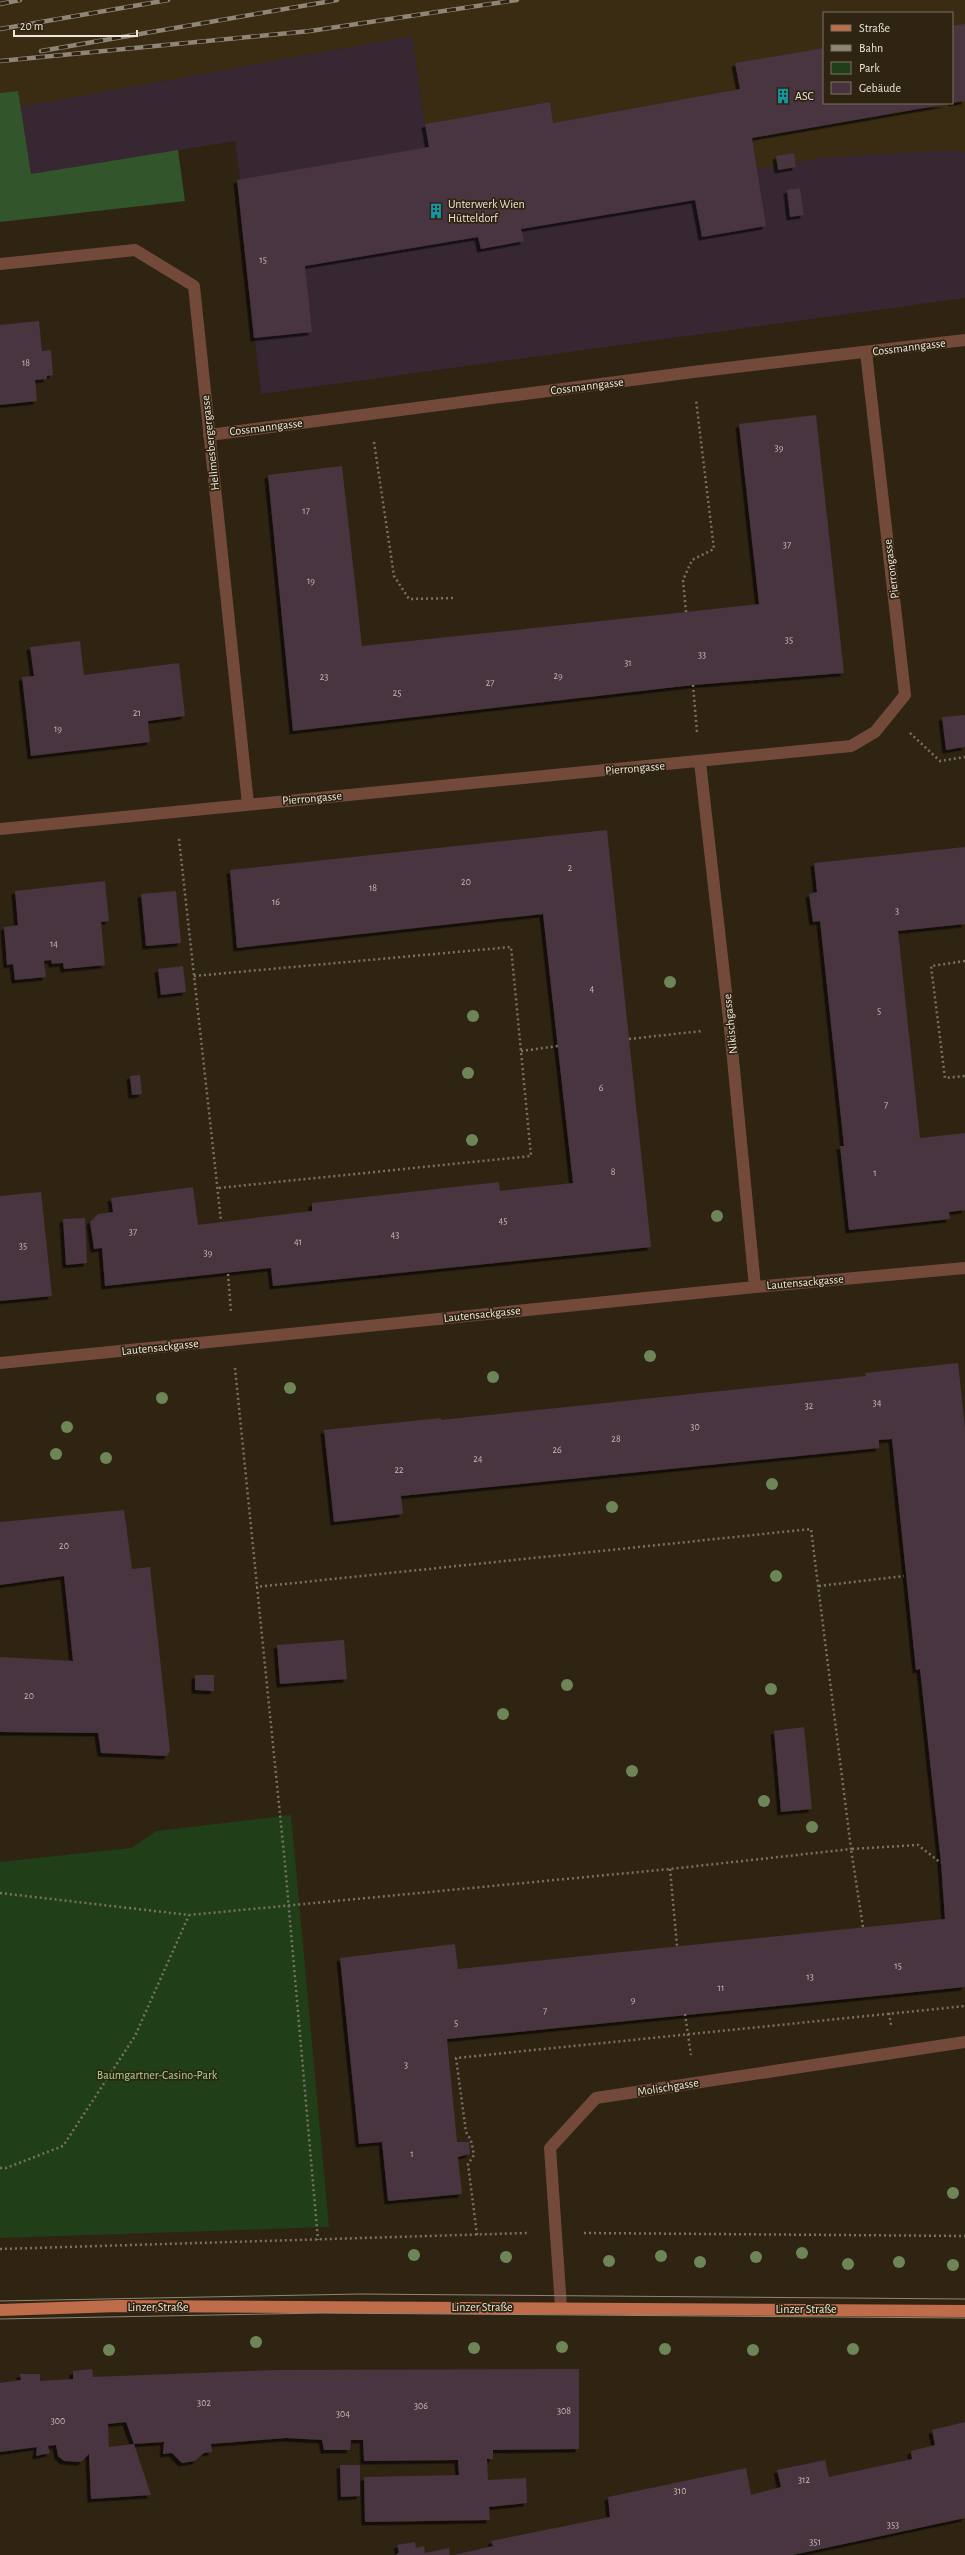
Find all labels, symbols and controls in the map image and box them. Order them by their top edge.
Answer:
scale bar [14,12,137,38]
legend [823,12,953,104]
text: 20 m [20,20,43,32]
text: Straße [859,22,890,34]
text: Bahn [859,42,883,54]
text: Park [859,62,880,74]
text: Gebäude [859,82,901,94]
building icon: ASC [774,87,792,105]
place label: ASC [795,90,814,102]
place label: Unterwerk Wien Hütteldorf [448,198,525,224]
building icon: Unterwerk Wien Hütteldorf [427,202,445,220]
house number: 15 [259,255,267,265]
street label: Cossmanngasse [872,337,946,357]
house number: 18 [22,358,30,368]
street label: Cossmanngasse [550,376,624,396]
street label: Hellmesbergergasse [199,395,221,491]
street label: Cossmanngasse [229,417,303,437]
house number: 39 [775,443,784,453]
house number: 17 [302,506,310,516]
street label: Pierrongasse [881,538,901,600]
house number: 37 [783,540,791,550]
house number: 19 [307,576,315,586]
house number: 35 [785,635,793,645]
house number: 33 [698,650,706,660]
house number: 31 [624,658,632,668]
house number: 29 [553,671,563,681]
house number: 23 [320,672,328,682]
house number: 27 [486,678,494,688]
house number: 25 [393,688,401,698]
house number: 21 [133,708,141,718]
house number: 19 [54,724,62,734]
street label: Pierrongasse [605,759,665,777]
street label: Pierrongasse [282,789,342,807]
house number: 2 [568,863,573,873]
house number: 20 [461,877,471,887]
house number: 18 [369,883,377,893]
house number: 16 [272,897,280,907]
house number: 3 [895,906,899,916]
house number: 14 [50,939,58,949]
house number: 4 [590,984,595,994]
street label: Nikischgasse [721,993,739,1055]
house number: 5 [877,1006,881,1016]
house number: 6 [599,1083,604,1093]
house number: 7 [884,1100,888,1110]
house number: 8 [611,1167,616,1177]
house number: 1 [873,1168,877,1178]
house number: 45 [499,1216,508,1226]
house number: 37 [129,1227,137,1237]
house number: 43 [391,1230,399,1240]
house number: 41 [294,1237,302,1247]
house number: 35 [19,1241,27,1251]
house number: 39 [204,1248,213,1258]
street label: Lautensackgasse [766,1273,844,1291]
street label: Lautensackgasse [443,1304,521,1324]
street label: Lautensackgasse [121,1337,199,1357]
house number: 34 [873,1398,882,1408]
house number: 32 [805,1401,814,1411]
house number: 30 [690,1422,700,1432]
house number: 28 [611,1434,621,1444]
house number: 26 [552,1445,562,1455]
house number: 24 [473,1454,483,1464]
house number: 22 [394,1465,404,1475]
house number: 20 [59,1541,69,1551]
house number: 20 [24,1691,34,1701]
house number: 15 [894,1961,902,1971]
house number: 13 [806,1972,814,1982]
house number: 11 [718,1983,724,1993]
house number: 9 [631,1995,636,2005]
house number: 7 [543,2006,547,2016]
house number: 5 [454,2018,458,2028]
house number: 3 [404,2060,408,2070]
park label: Baumgartner-Casino-Park [97,2069,218,2081]
street label: Molischgasse [636,2076,700,2098]
house number: 1 [410,2149,414,2159]
street label: Linzer Straße [127,2301,189,2313]
street label: Linzer Straße [451,2301,513,2313]
street label: Linzer Straße [775,2303,837,2315]
house number: 302 [197,2398,211,2408]
house number: 306 [414,2401,428,2411]
house number: 308 [557,2406,571,2416]
house number: 304 [336,2409,350,2419]
house number: 300 [51,2416,65,2426]
house number: 312 [798,2475,810,2485]
house number: 310 [674,2486,686,2496]
house number: 353 [887,2520,899,2530]
house number: 351 [809,2537,821,2547]

